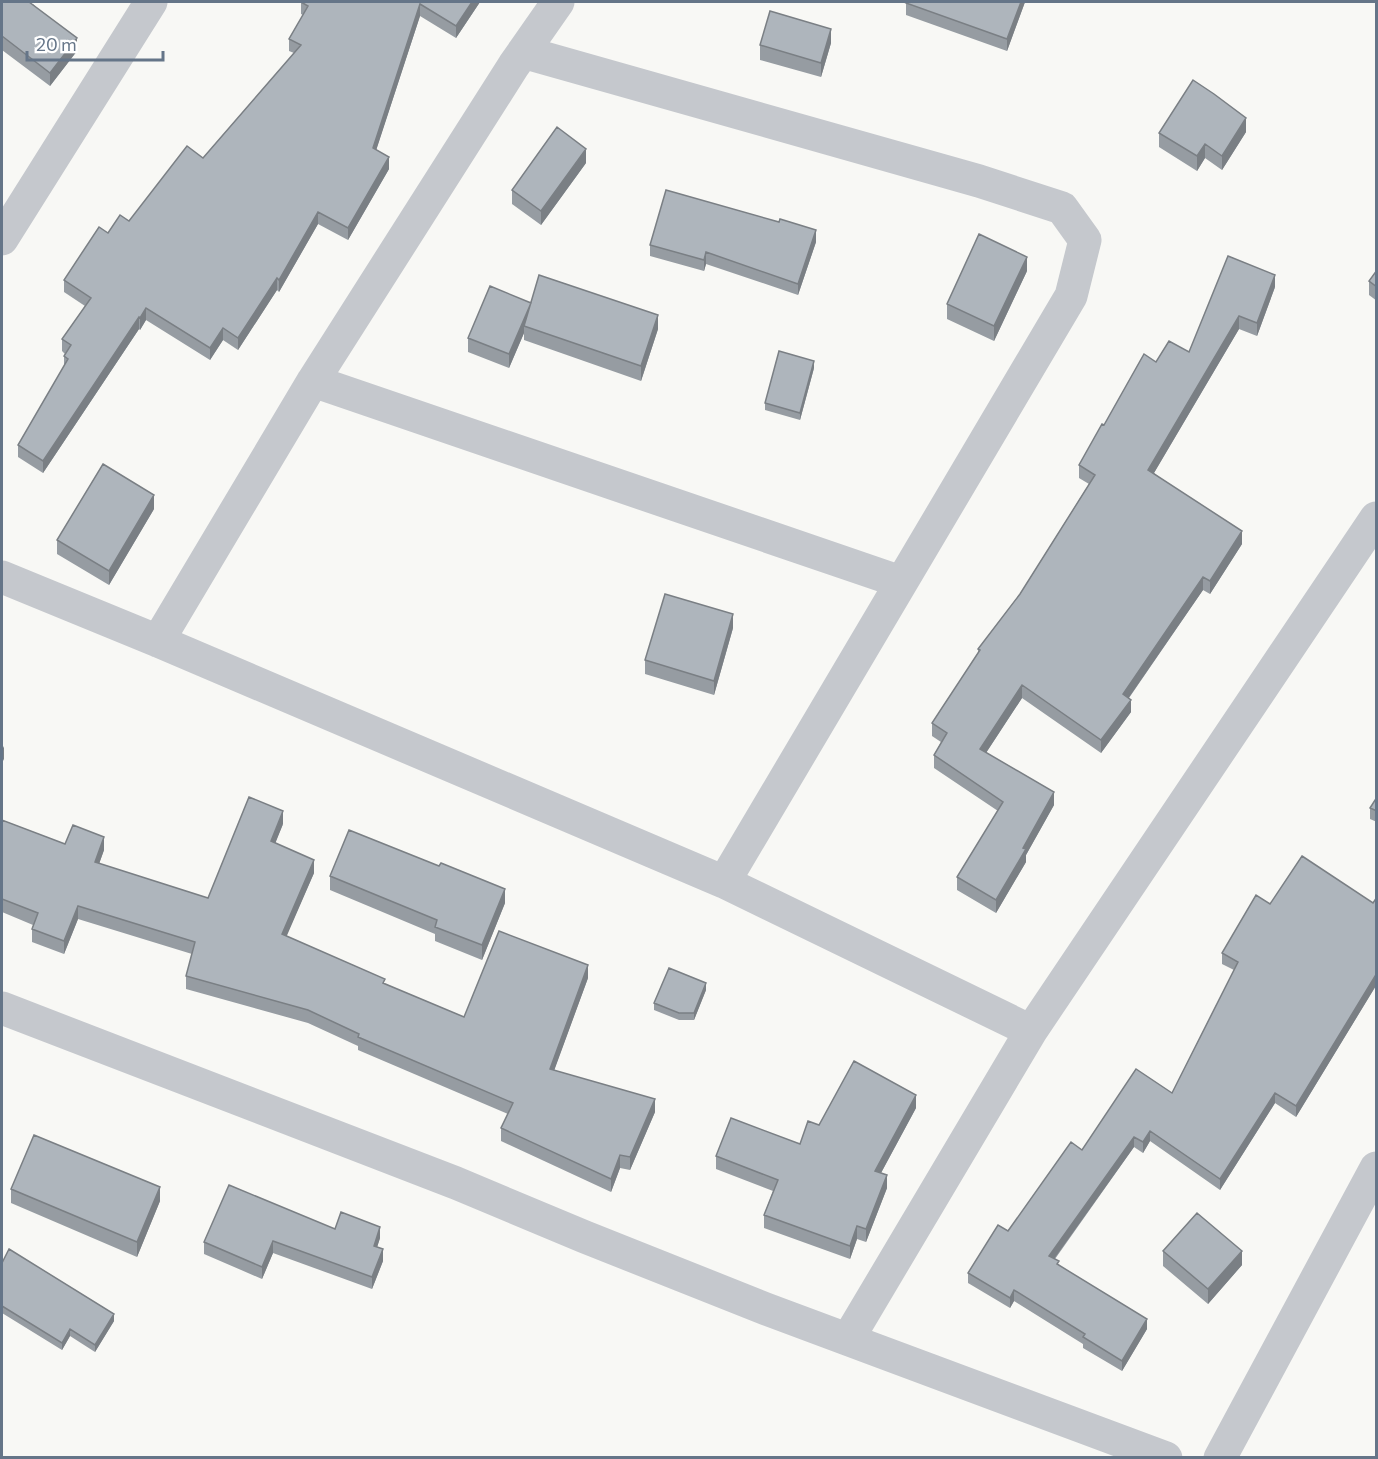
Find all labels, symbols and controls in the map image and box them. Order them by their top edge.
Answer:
scale bar [27,24,164,62]
text: 20 m [36,33,77,55]

